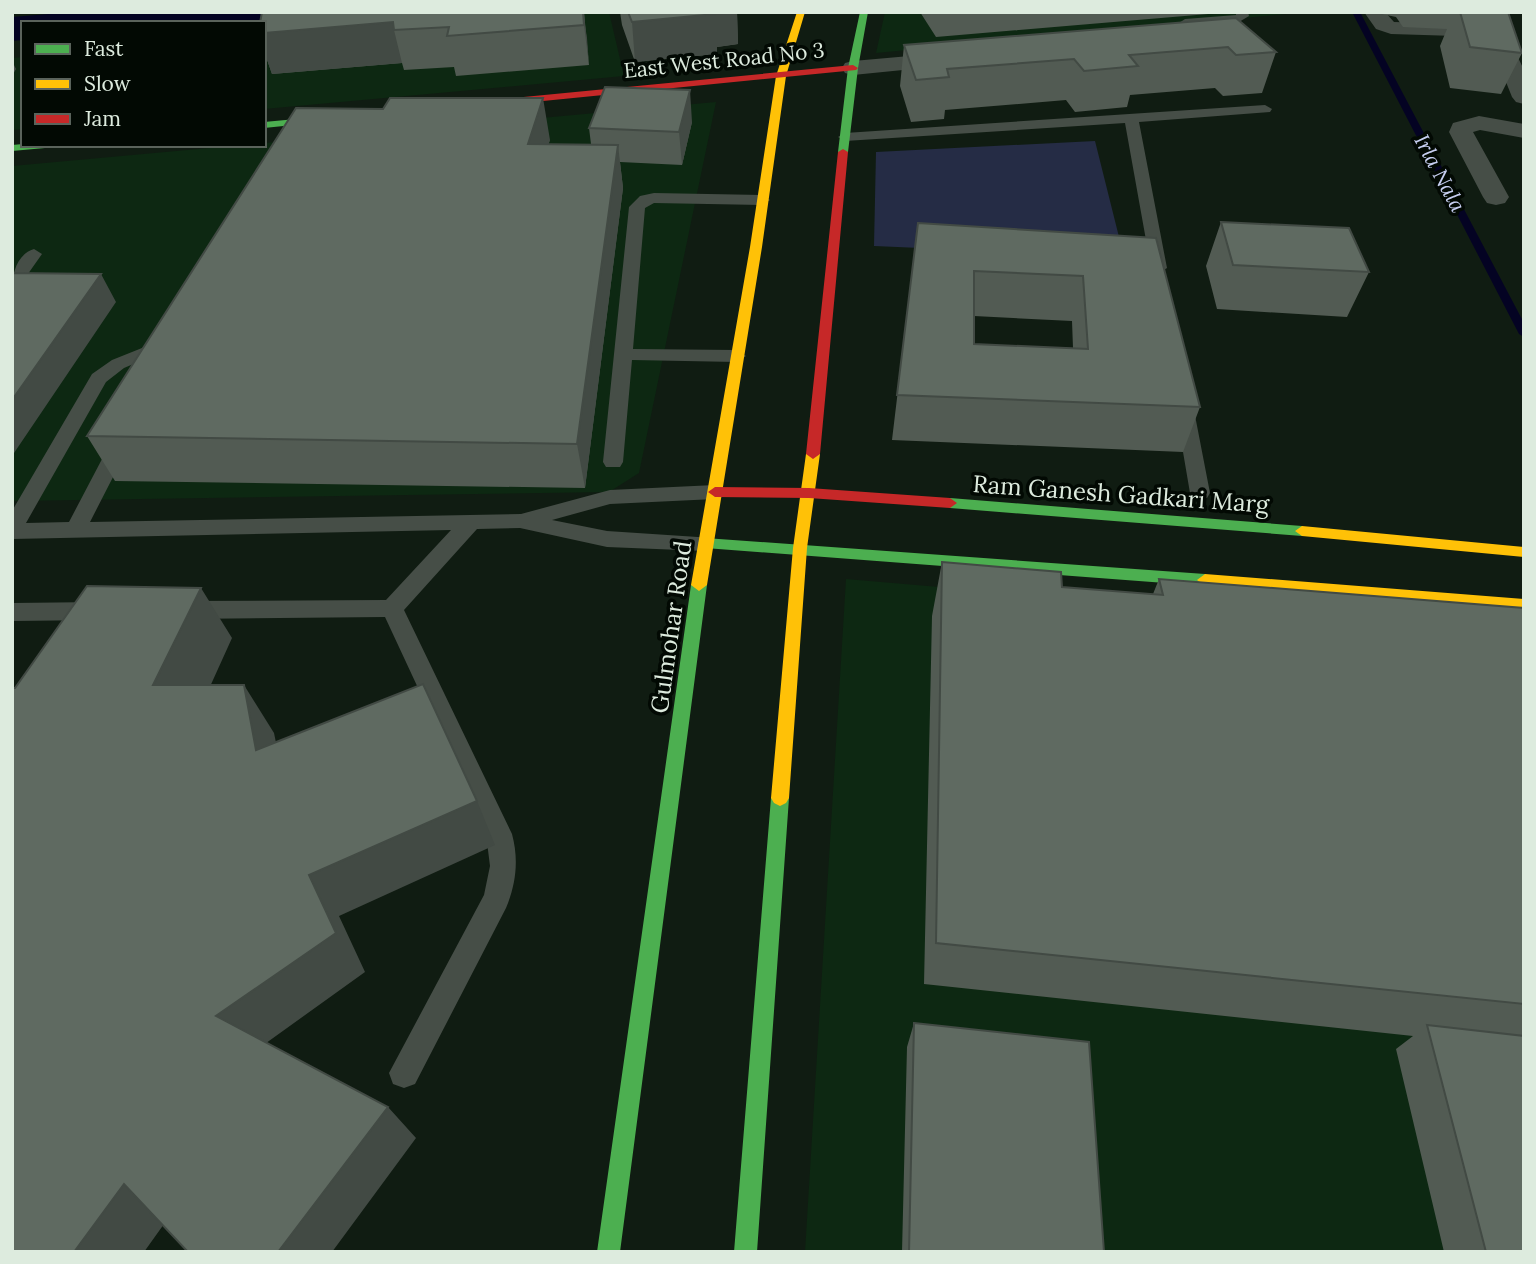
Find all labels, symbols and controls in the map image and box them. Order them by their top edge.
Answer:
legend [21,21,266,147]
text: Fast [84,35,124,62]
street label: East West Road No 3 [622,36,826,84]
text: Slow [84,70,131,97]
text: Jam [83,105,121,132]
water label: Irla Nala [1408,130,1472,217]
street label: Ram Ganesh Gadkari Marg [972,468,1271,520]
street label: Gulmohar Road [644,539,698,715]

